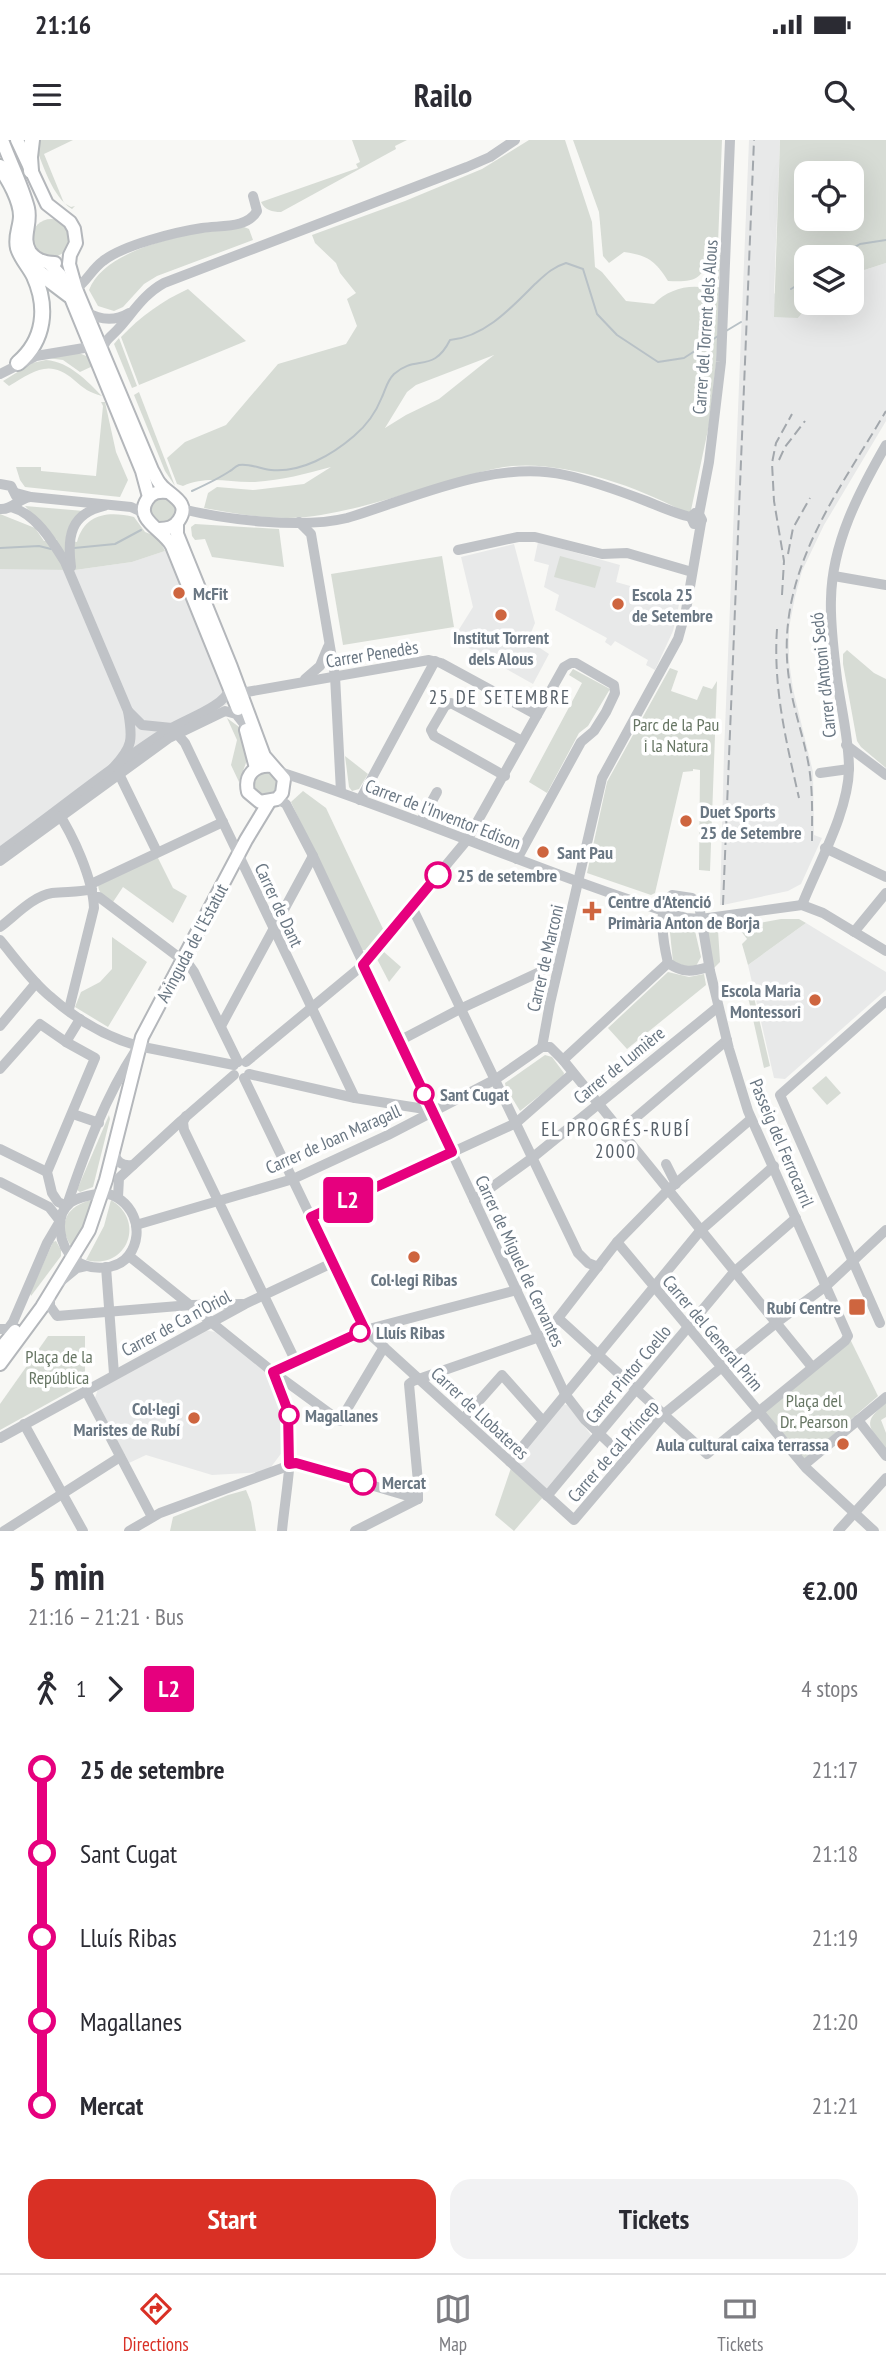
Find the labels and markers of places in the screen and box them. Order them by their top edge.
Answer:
place label: McFit [193,582,229,605]
place label: Escola 25 de Setembre [632,583,713,627]
marker: McFit [171,585,187,601]
marker: Escola 25 de Setembre [610,596,626,612]
marker: Institut Torrent dels Alous [493,607,509,623]
place label: Institut Torrent dels Alous [453,626,550,670]
place label: Duet Sports 25 de Setembre [700,800,802,844]
marker: Duet Sports 25 de Setembre [678,813,694,829]
place label: Sant Pau [557,841,613,864]
marker: Sant Pau [535,844,551,860]
marker: 25 de setembre [425,862,451,888]
place label: 25 de setembre [457,864,557,887]
place label: Centre d'Atenció Primària Anton de Borja [608,890,760,934]
marker: Centre d'Atenció Primària Anton de Borja [582,901,602,921]
place label: Escola Maria Montessori [721,979,801,1023]
marker: Escola Maria Montessori [807,992,823,1008]
place label: Sant Cugat [440,1083,510,1106]
marker: Sant Cugat [414,1084,434,1104]
marker: Col·legi Ribas [406,1249,422,1265]
place label: Col·legi Ribas [371,1268,457,1291]
place label: Rubí Centre [767,1296,841,1319]
marker: Rubí Centre [847,1297,867,1317]
place label: Lluís Ribas [376,1321,445,1344]
marker: Lluís Ribas [350,1322,370,1342]
place label: Col·legi Maristes de Rubí [74,1397,180,1441]
place label: Magallanes [305,1404,378,1427]
marker: Magallanes [279,1405,299,1425]
marker: Col·legi Maristes de Rubí [186,1410,202,1426]
place label: Aula cultural caixa terrassa [655,1433,829,1456]
marker: Aula cultural caixa terrassa [835,1436,851,1452]
marker: Mercat [350,1469,376,1495]
place label: Mercat [382,1471,427,1494]

